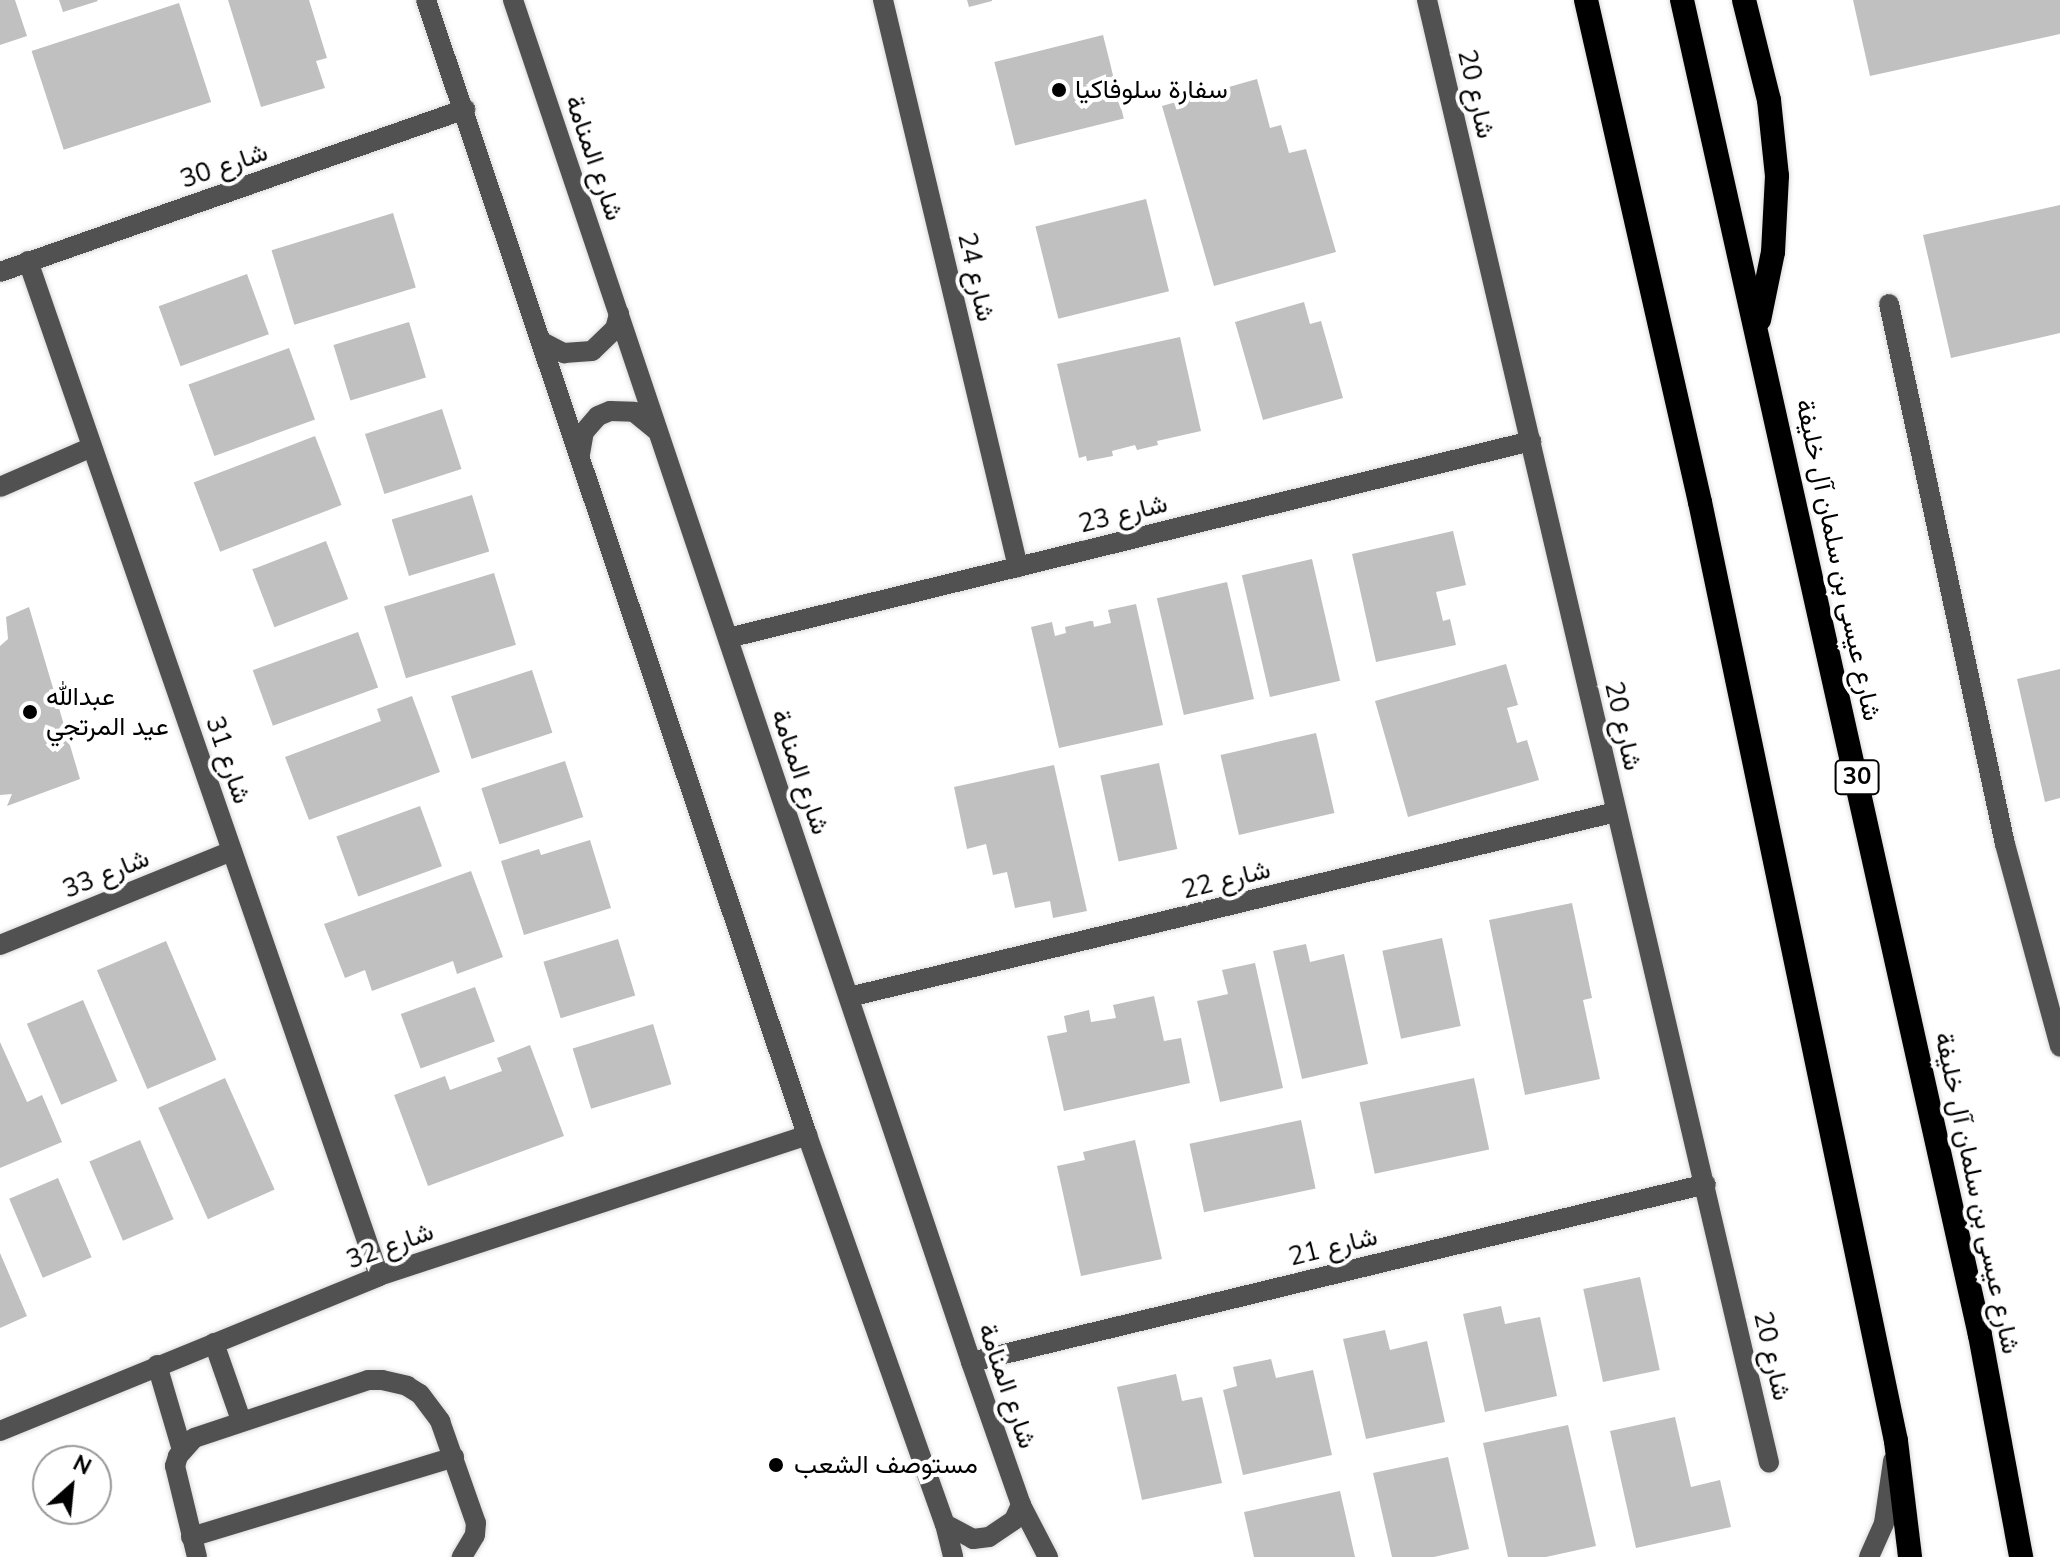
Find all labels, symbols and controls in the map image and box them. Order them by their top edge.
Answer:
street label: شارع 20 [1451,47,1501,141]
place label: سفارة سلوفاكيا [1075,74,1228,106]
marker: سفارة سلوفاكيا [1050,81,1068,99]
street label: شارع المنامة [558,91,630,225]
street label: شارع 30 [176,137,272,195]
street label: شارع 24 [951,230,1001,324]
street label: شارع عيسى بن سلمان آل خليفة [1789,396,1887,724]
street label: شارع 23 [1075,488,1171,540]
street label: شارع 20 [1598,679,1648,773]
place label: عبدالله عيد المرتجي [46,681,169,742]
marker: عبدالله عيد المرتجي [21,703,39,721]
street label: شارع المنامة [764,705,836,839]
street label: شارع 31 [199,712,257,808]
road number: 30 [1833,757,1881,797]
street label: شارع 33 [58,843,154,905]
street label: شارع 22 [1178,854,1274,906]
street label: شارع عيسى بن سلمان آل خليفة [1928,1029,2026,1357]
street label: شارع 32 [342,1216,438,1276]
street label: شارع 21 [1285,1221,1381,1273]
street label: شارع 20 [1747,1309,1797,1403]
street label: شارع المنامة [971,1319,1043,1453]
north arrow [32,1445,112,1525]
text: N [68,1448,96,1483]
place label: مستوصف الشعب [794,1449,978,1481]
marker: مستوصف الشعب [765,1454,787,1476]

